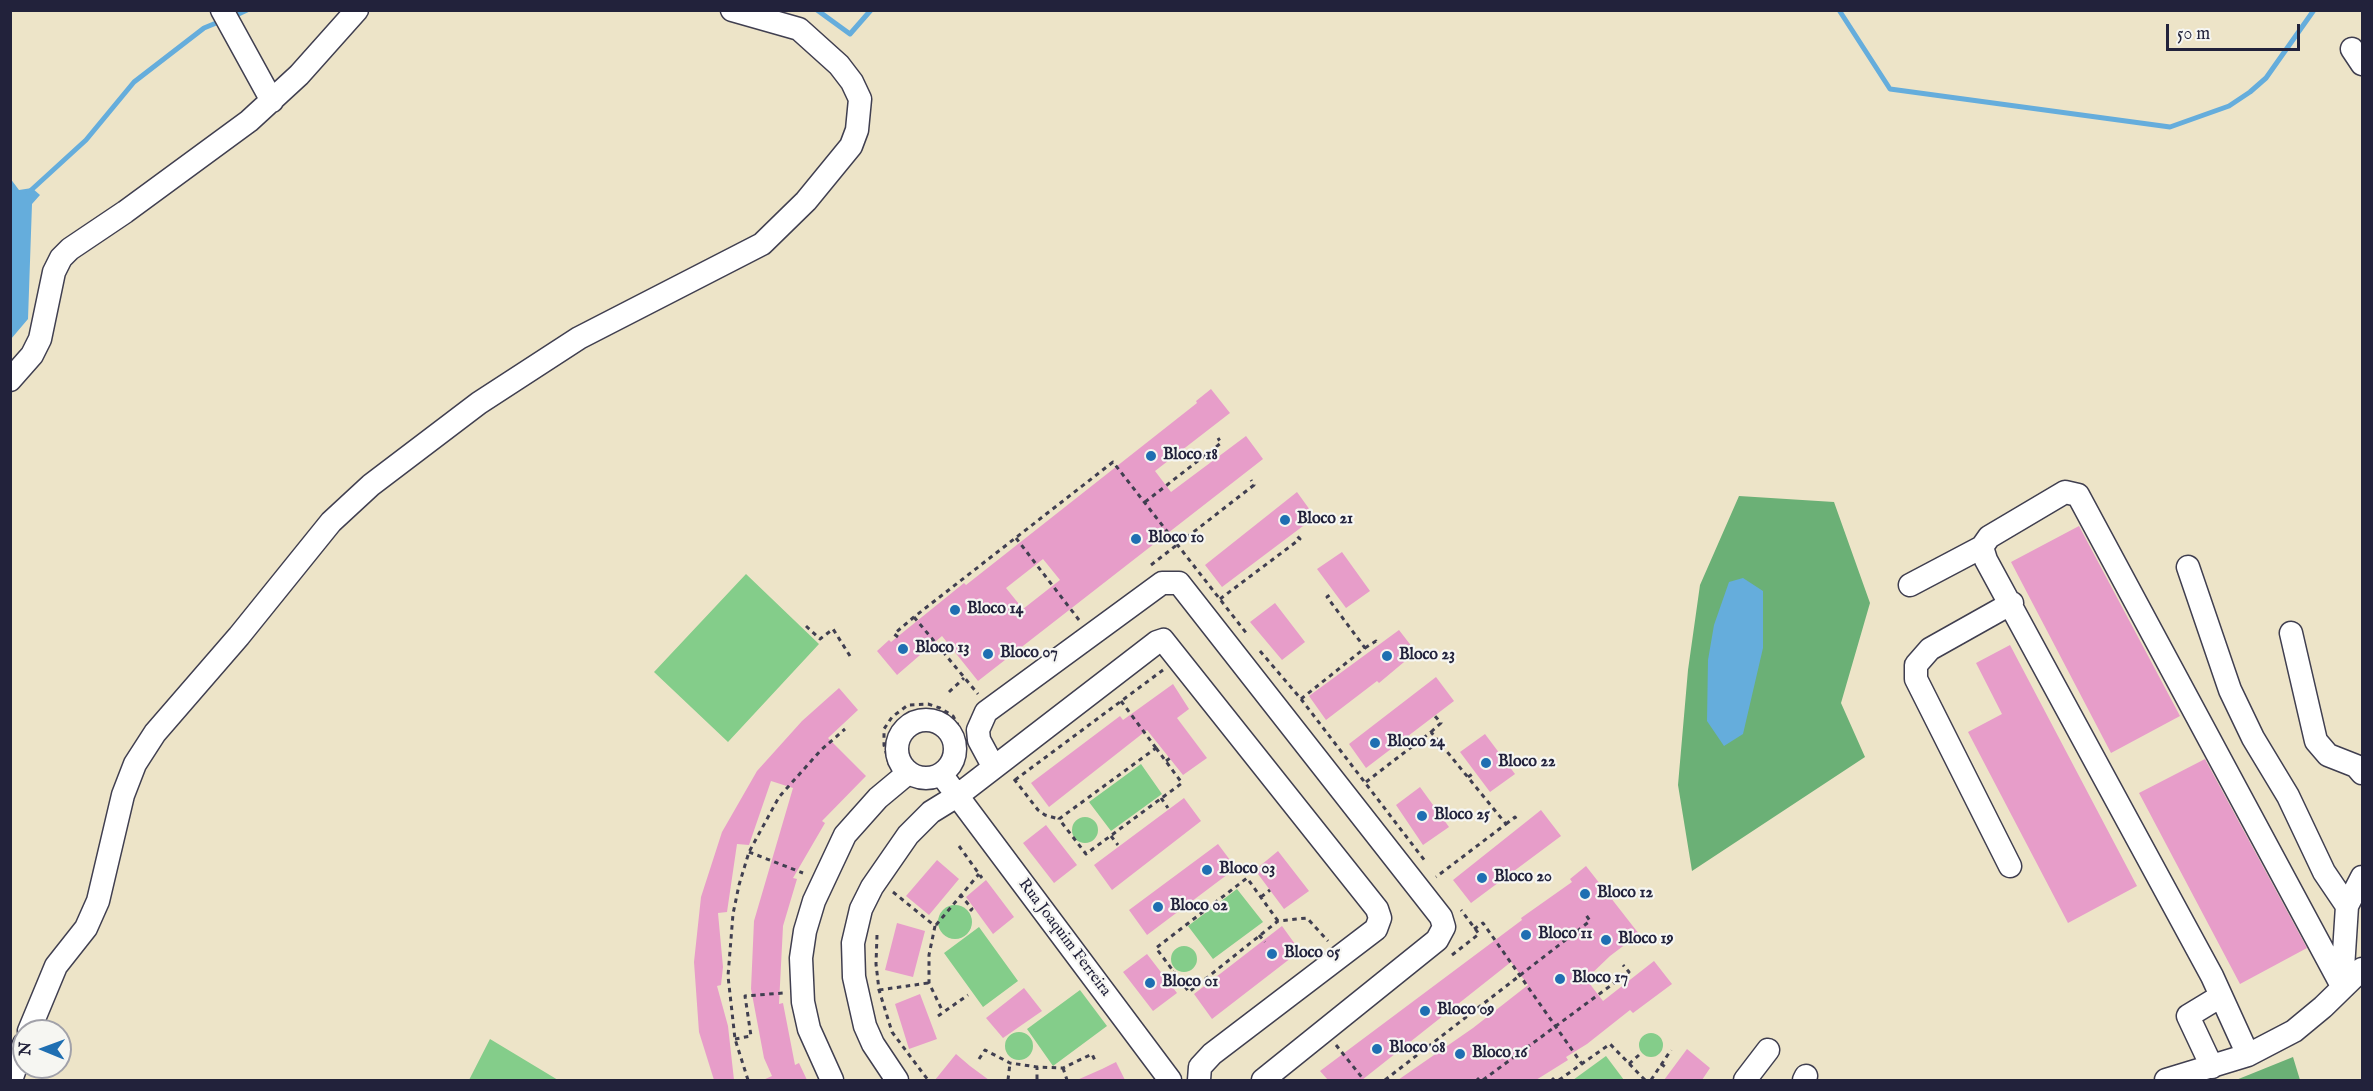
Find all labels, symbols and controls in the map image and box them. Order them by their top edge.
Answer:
scale bar [2169,12,2302,50]
text: 50 m [2177,23,2210,46]
place label: Bloco 18 [1163,446,1218,466]
marker: Bloco 18 [1144,449,1158,463]
place label: Bloco 21 [1297,510,1353,530]
marker: Bloco 21 [1278,513,1292,527]
place label: Bloco 10 [1148,529,1204,549]
marker: Bloco 10 [1129,532,1143,546]
place label: Bloco 14 [967,600,1023,620]
marker: Bloco 14 [948,603,962,617]
place label: Bloco 13 [915,639,969,659]
marker: Bloco 13 [896,642,910,656]
place label: Bloco 07 [1000,644,1058,664]
place label: Bloco 23 [1399,646,1455,666]
marker: Bloco 07 [981,647,995,661]
marker: Bloco 23 [1380,649,1394,663]
place label: Bloco 24 [1387,733,1445,753]
marker: Bloco 24 [1368,736,1382,750]
place label: Bloco 22 [1498,753,1556,773]
marker: Bloco 22 [1479,756,1493,770]
place label: Bloco 25 [1434,806,1490,826]
marker: Bloco 25 [1415,809,1429,823]
place label: Bloco 03 [1219,860,1275,880]
marker: Bloco 03 [1200,863,1214,877]
place label: Bloco 20 [1494,868,1552,888]
marker: Bloco 20 [1475,871,1489,885]
street label: Rua Joaquim Ferreira [1014,875,1114,1001]
place label: Bloco 12 [1597,884,1653,904]
marker: Bloco 12 [1578,887,1592,901]
place label: Bloco 02 [1170,897,1228,917]
marker: Bloco 02 [1151,900,1165,914]
place label: Bloco 11 [1538,925,1592,945]
marker: Bloco 11 [1519,928,1533,942]
place label: Bloco 19 [1618,930,1673,950]
marker: Bloco 19 [1599,933,1613,947]
place label: Bloco 05 [1284,944,1340,964]
marker: Bloco 05 [1265,947,1279,961]
place label: Bloco 17 [1572,969,1628,989]
marker: Bloco 17 [1553,972,1567,986]
place label: Bloco 01 [1162,973,1218,993]
marker: Bloco 01 [1143,976,1157,990]
place label: Bloco 09 [1437,1001,1494,1021]
marker: Bloco 09 [1418,1004,1432,1018]
north arrow [12,1019,72,1079]
place label: Bloco 08 [1389,1039,1446,1059]
text: N [16,1042,36,1056]
marker: Bloco 08 [1370,1042,1384,1056]
place label: Bloco 16 [1472,1044,1527,1064]
marker: Bloco 16 [1453,1047,1467,1061]

